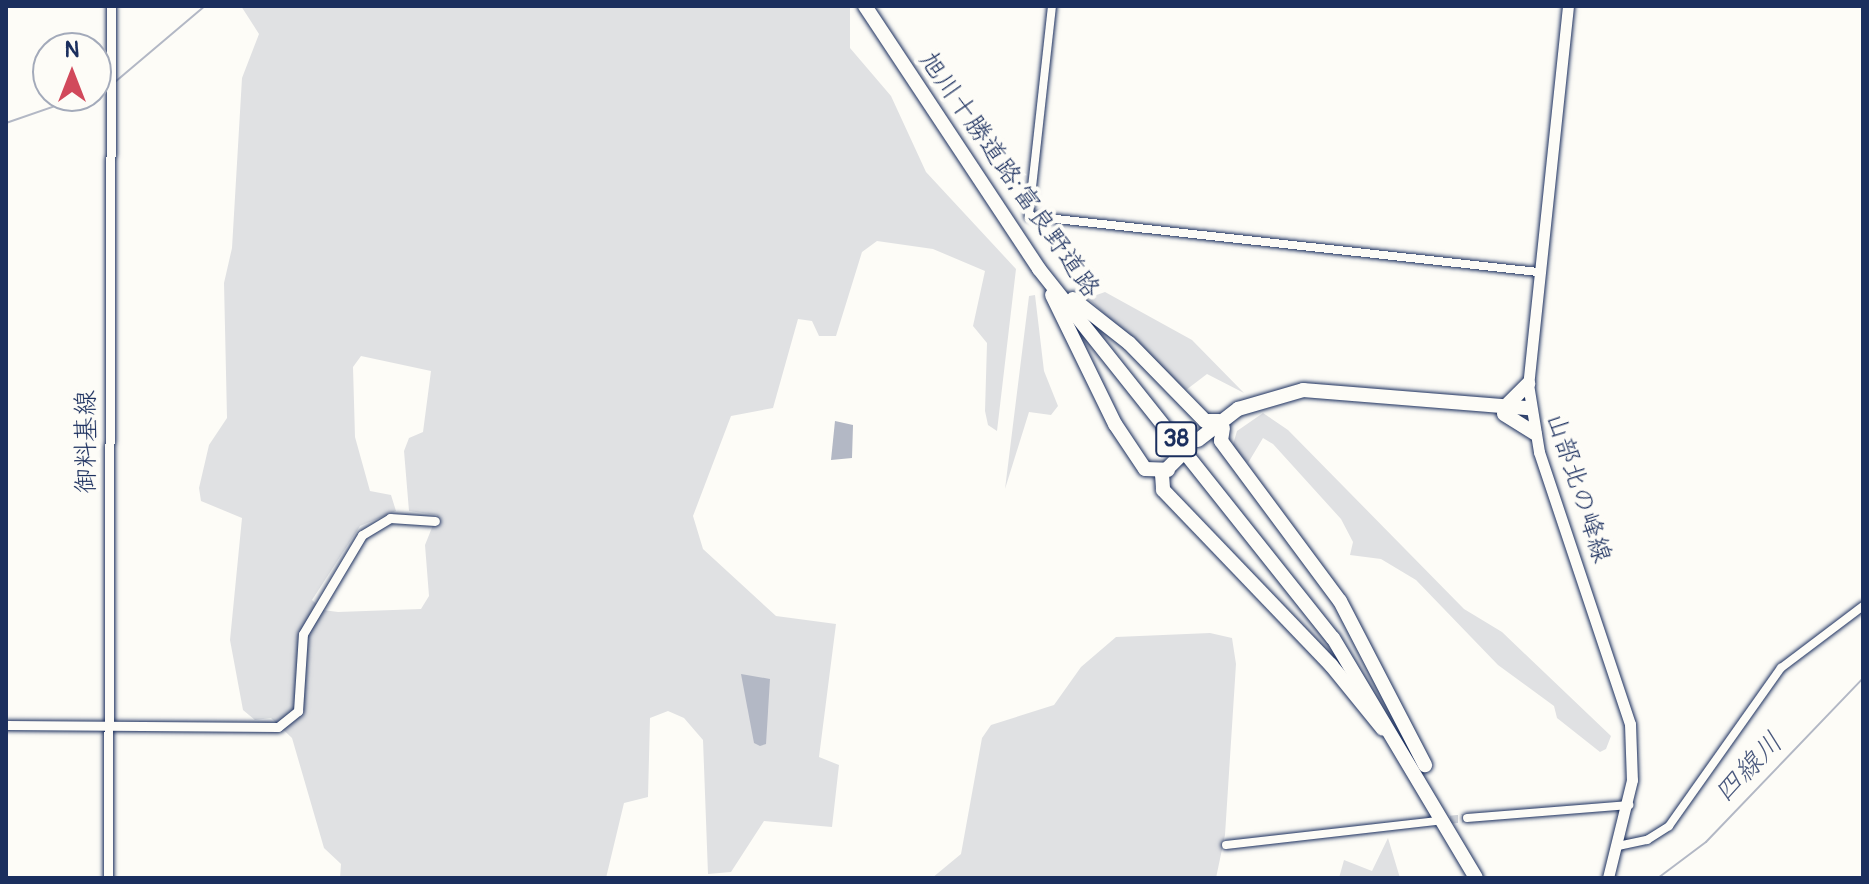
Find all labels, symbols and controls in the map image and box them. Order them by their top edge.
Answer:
north arrow [32,32,112,112]
text: N [65,36,79,64]
street label: 旭川十勝道路;富良野道路 [912,46,1106,304]
street label: 御料基線 [71,390,103,494]
street label: 山部北の峰線 [1539,409,1617,567]
road number: 38 [1154,419,1198,459]
water label: 四線川 [1708,726,1790,810]

